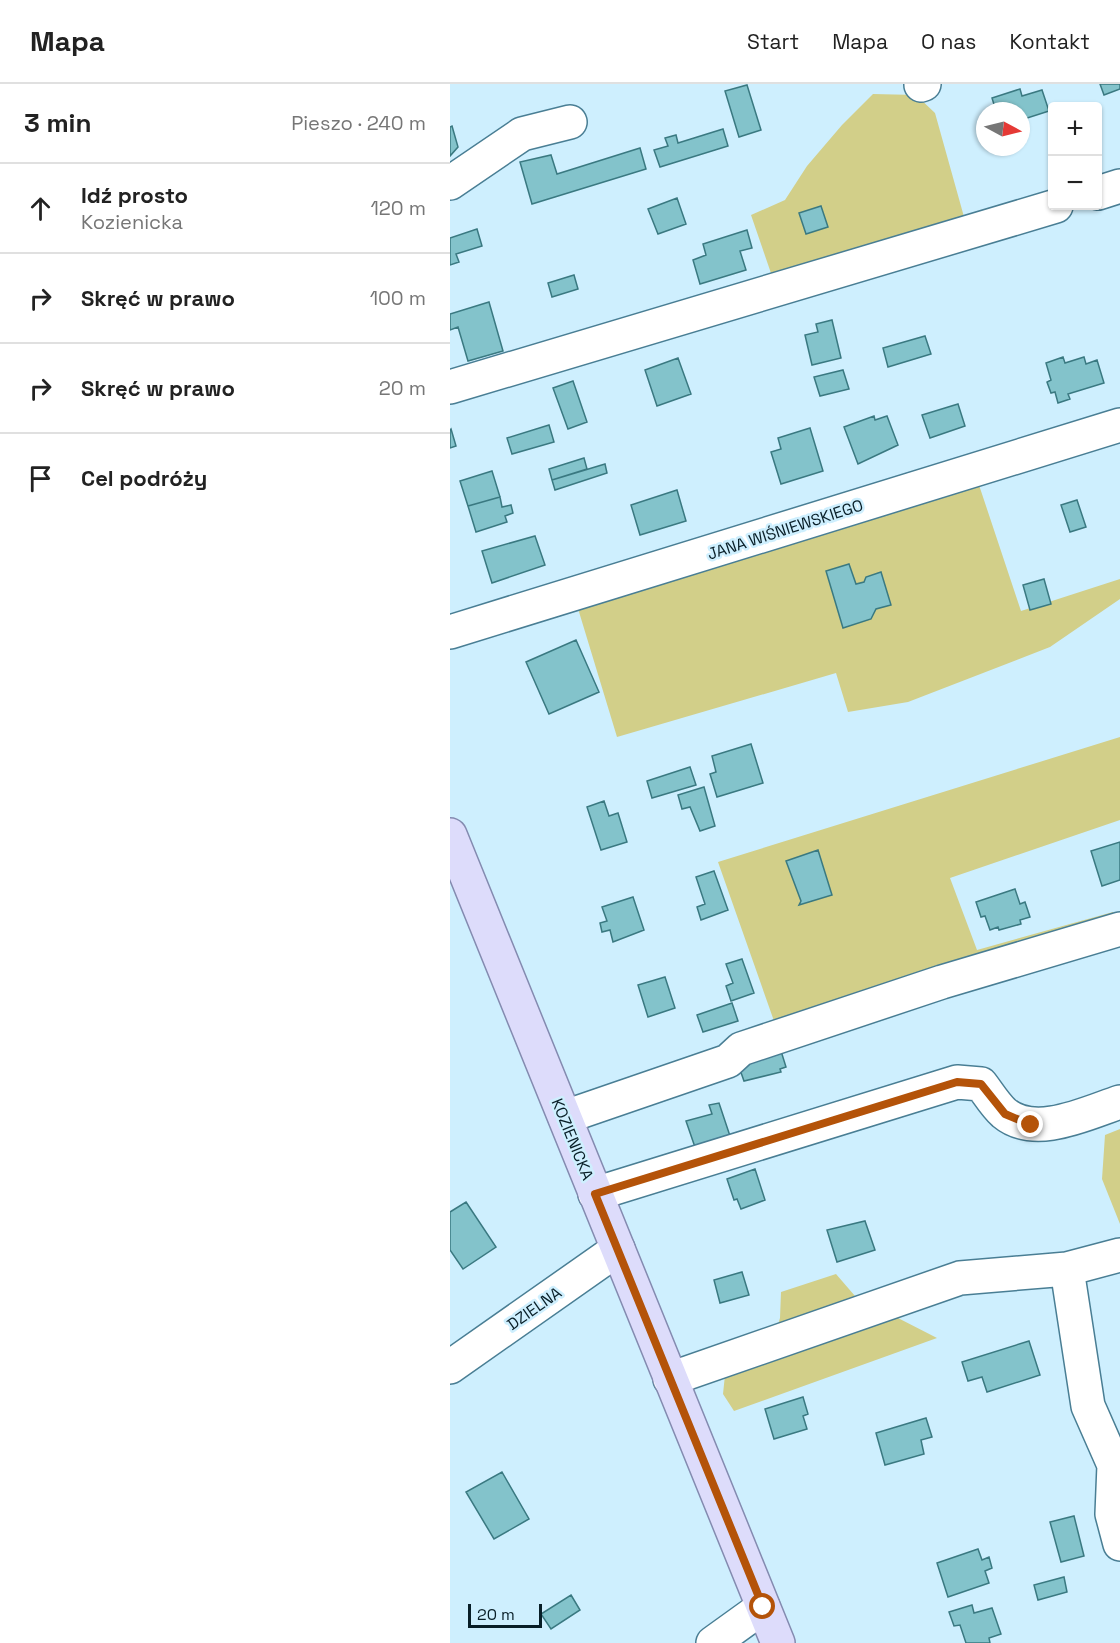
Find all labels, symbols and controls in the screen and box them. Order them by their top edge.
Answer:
text: Mapa [30,23,105,59]
text: Start [747,28,799,55]
text: Mapa [832,28,888,55]
text: O nas [921,28,976,55]
text: Kontakt [1009,28,1090,55]
north arrow [976,102,1030,156]
map controls [1048,102,1102,210]
button: + [1048,102,1102,156]
text: 3 min [24,106,92,140]
text: Pieszo · 240 m [291,110,426,136]
button: − [1048,156,1102,210]
text: Idź prosto [81,181,188,209]
icon: ahead [24,192,57,225]
text: 120 m [370,195,426,221]
text: Kozienicka [81,209,183,235]
icon: right [24,282,57,315]
text: Skręć w prawo [81,284,235,312]
text: 100 m [370,285,426,311]
icon: right [24,372,57,405]
text: Skręć w prawo [81,374,235,402]
text: 20 m [379,375,426,401]
icon: arrive [24,462,57,495]
text: Cel podróży [81,464,207,492]
street label: JANA WIŚNIEWSKIEGO [705,494,866,565]
street label: KOZIENICKA [547,1095,598,1183]
route end [1017,1111,1043,1137]
street label: DZIELNA [503,1282,566,1335]
route start [749,1593,775,1619]
scale bar [468,1601,542,1628]
text: 20 m [477,1604,515,1625]

